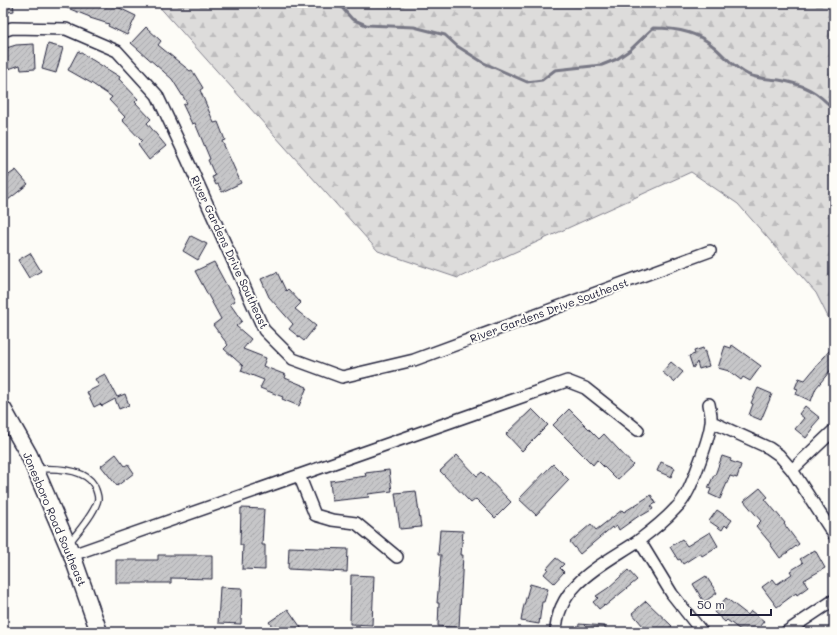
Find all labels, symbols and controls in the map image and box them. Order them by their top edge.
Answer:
street label: River Gardens Drive Southeast [188,173,272,331]
street label: River Gardens Drive Southeast [468,274,630,346]
street label: Jonesboro Road Southeast [20,450,90,589]
scale bar [691,591,771,617]
text: 50 m [697,596,725,612]

